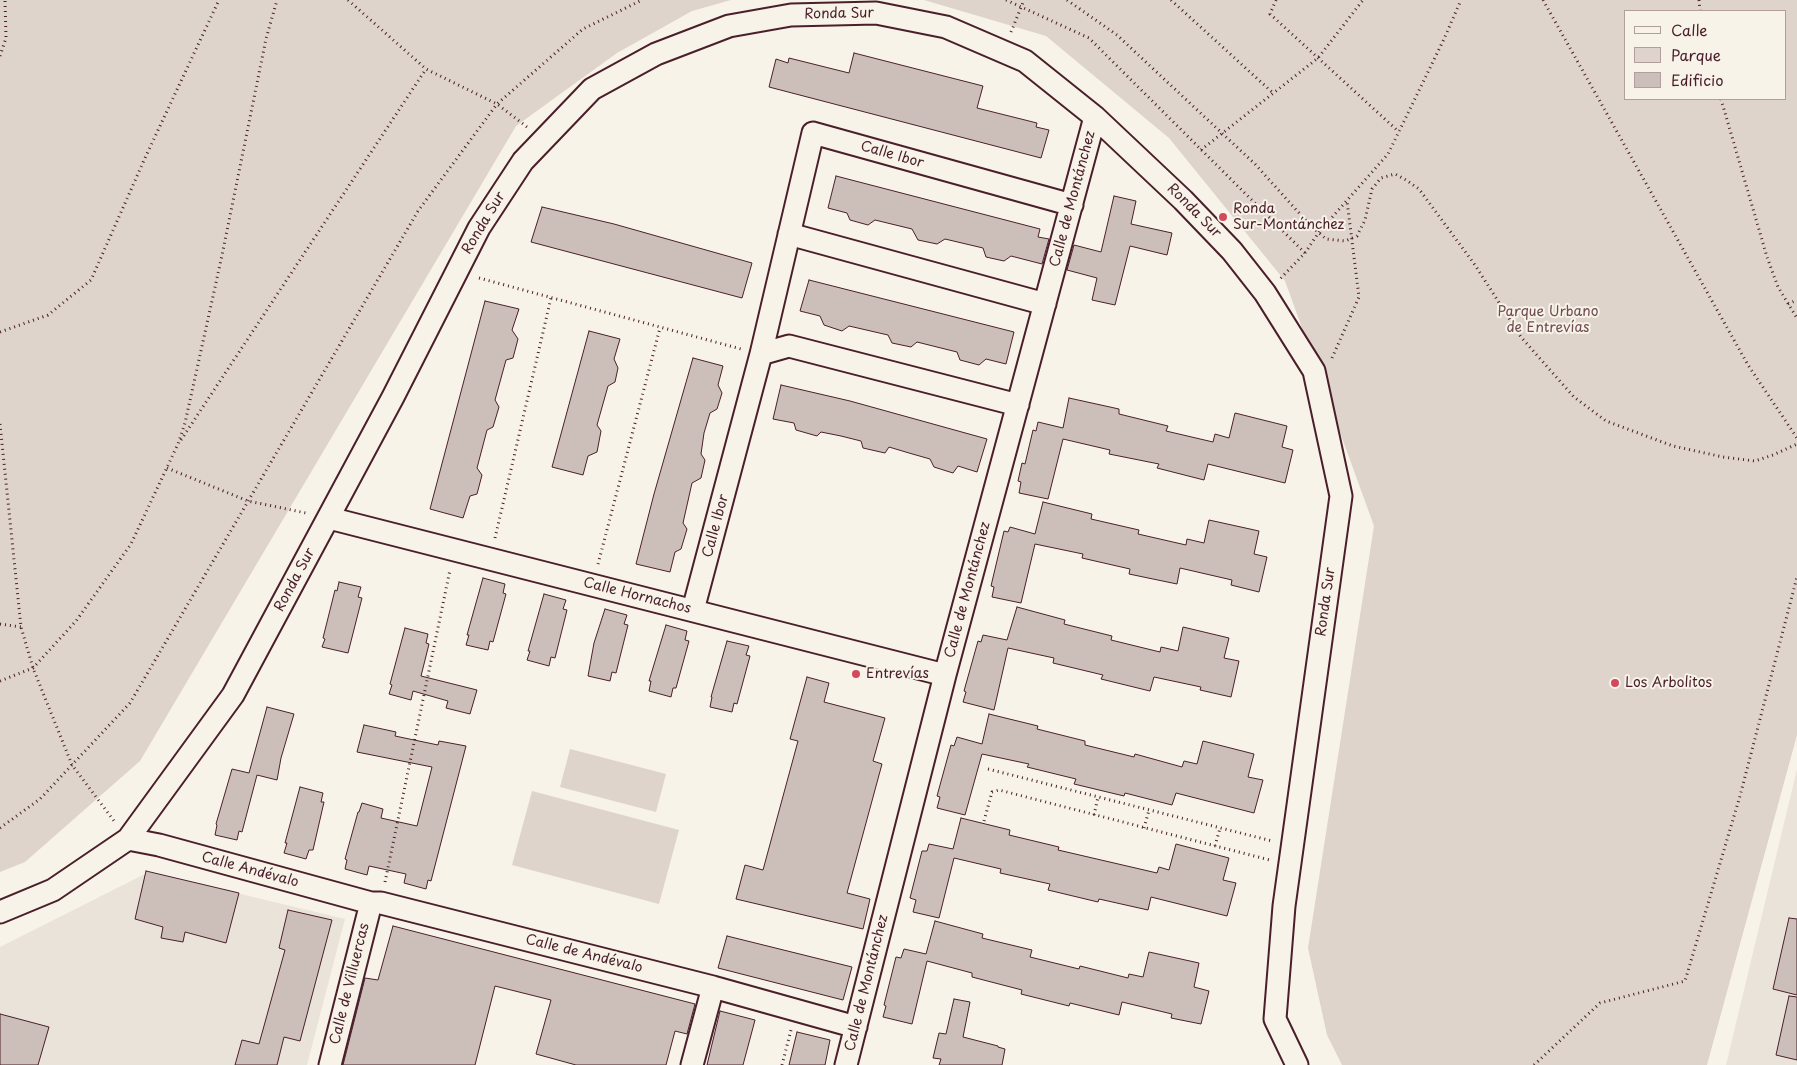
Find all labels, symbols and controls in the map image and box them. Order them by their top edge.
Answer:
street label: Ronda Sur [804,5,874,23]
legend [1624,10,1787,100]
text: Calle [1671,18,1708,41]
text: Parque [1671,43,1721,66]
text: Edificio [1671,68,1724,91]
street label: Calle de Montánchez [1047,129,1099,269]
street label: Calle Ibor [858,138,926,172]
street label: Ronda Sur [1163,180,1225,242]
street label: Ronda Sur [459,189,509,257]
place label: Ronda Sur-Montánchez [1233,201,1344,233]
marker: Ronda Sur-Montánchez [1217,211,1229,223]
park label: Parque Urbano de Entrevías [1498,304,1598,336]
street label: Calle Ibor [699,492,733,560]
street label: Calle de Montánchez [942,520,994,660]
street label: Ronda Sur [271,545,319,615]
street label: Ronda Sur [1313,566,1339,638]
street label: Calle Hornachos [581,574,693,618]
place label: Entrevías [866,666,929,682]
marker: Entrevías [850,668,862,680]
place label: Los Arbolitos [1625,675,1712,691]
marker: Los Arbolitos [1609,677,1621,689]
street label: Calle Andévalo [199,849,301,891]
street label: Calle de Montánchez [842,913,892,1053]
street label: Calle de Villuercas [327,922,373,1046]
street label: Calle de Andévalo [524,931,644,977]

